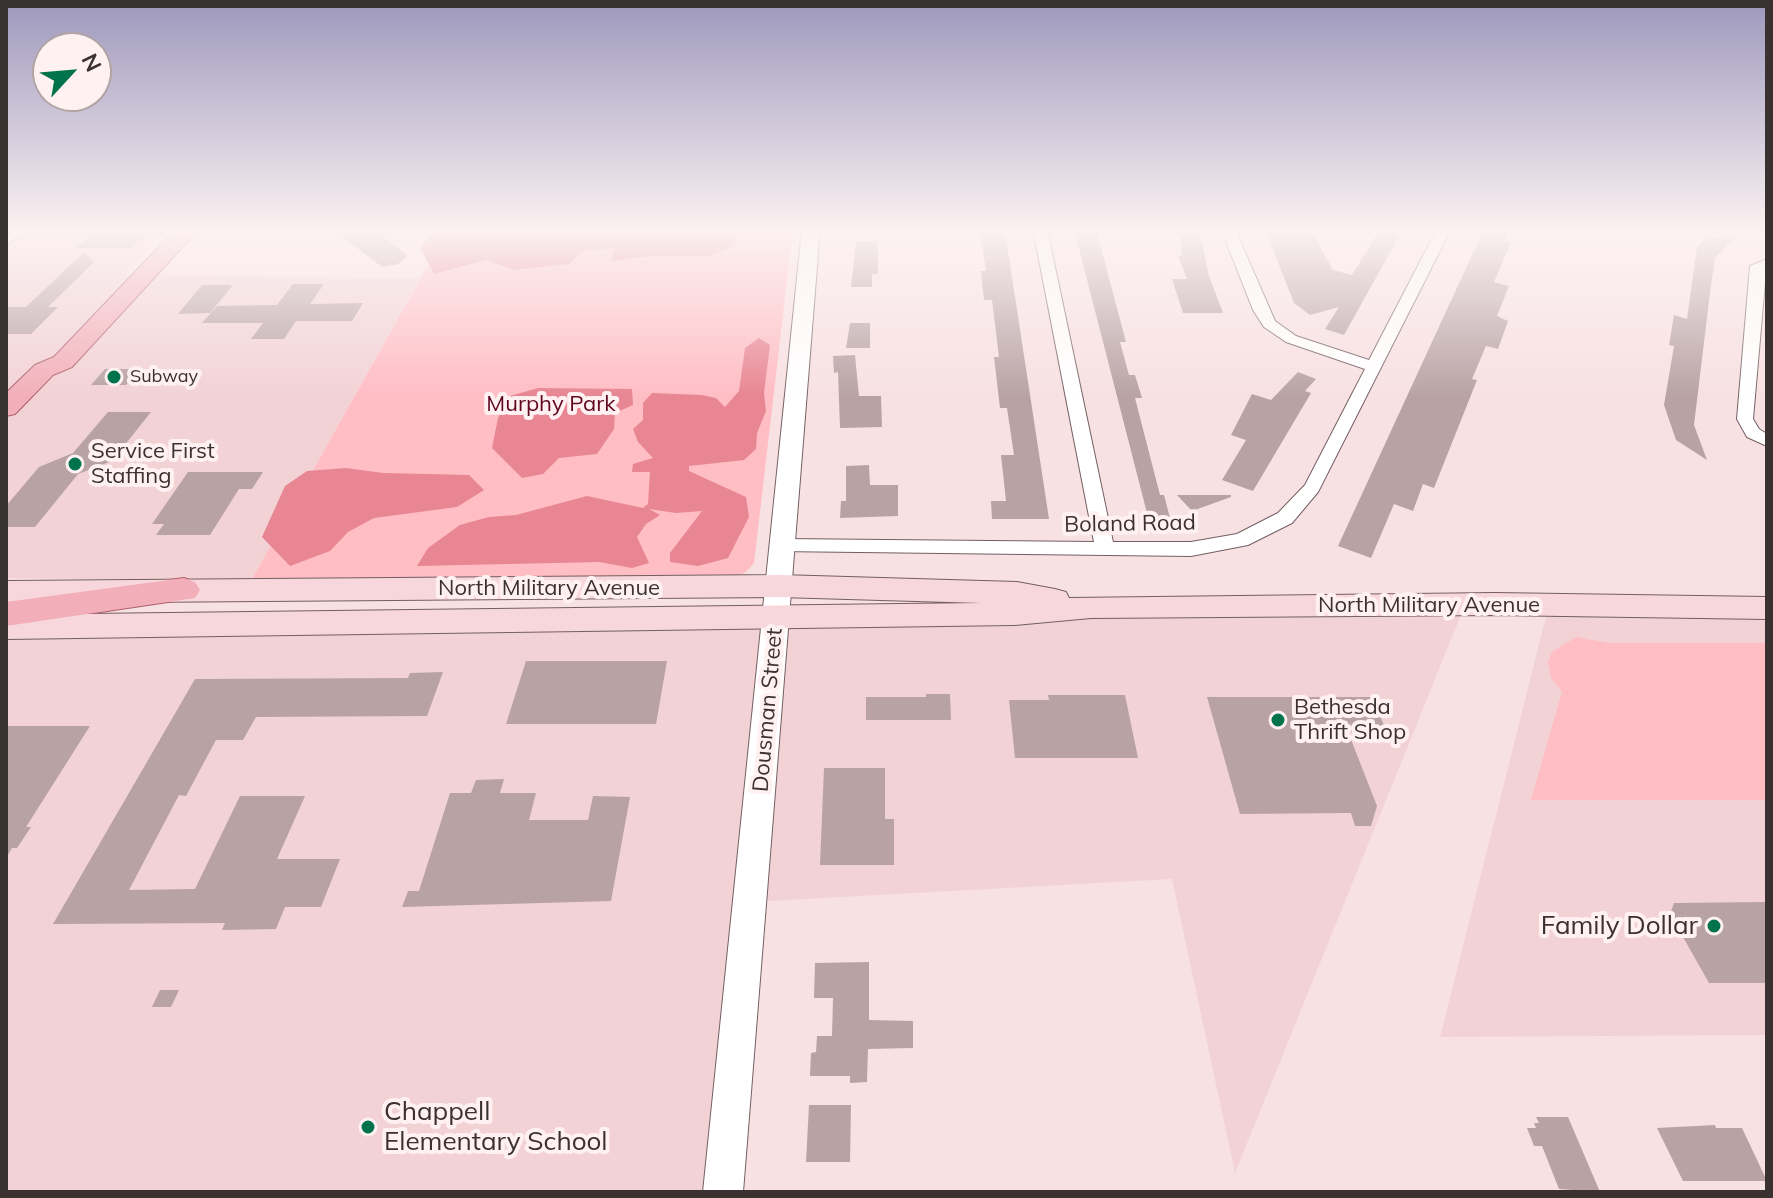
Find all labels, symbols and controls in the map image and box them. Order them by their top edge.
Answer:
north arrow [32,32,112,112]
text: N [76,49,108,76]
place label: Subway [130,366,198,388]
marker: Subway [105,368,123,386]
park label: Murphy Park [486,391,616,417]
place label: Service First Staffing [91,438,215,490]
marker: Service First Staffing [66,455,84,473]
street label: Boland Road [1064,510,1196,538]
street label: North Military Avenue [438,575,660,601]
street label: North Military Avenue [1318,592,1540,618]
street label: Dousman Street [748,627,788,793]
place label: Bethesda Thrift Shop [1294,694,1406,746]
marker: Bethesda Thrift Shop [1269,711,1287,729]
place label: Family Dollar [1541,910,1698,942]
marker: Family Dollar [1705,917,1723,935]
place label: Chappell Elementary School [384,1096,608,1158]
marker: Chappell Elementary School [359,1118,377,1136]

